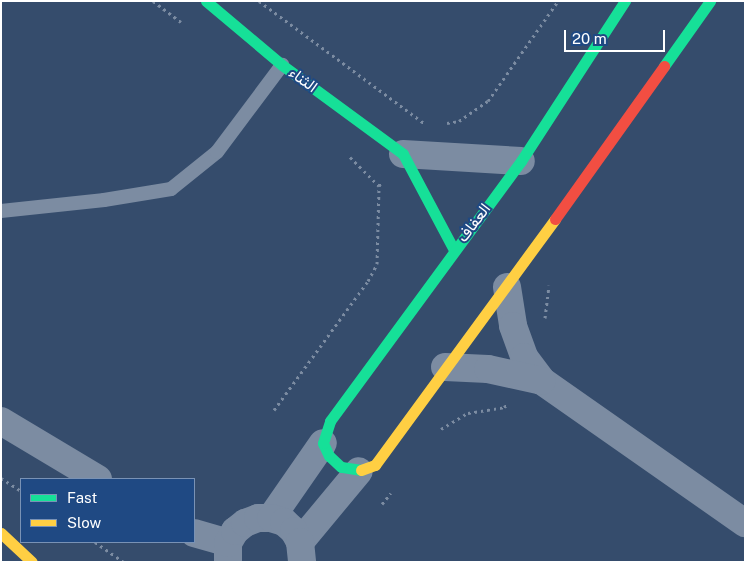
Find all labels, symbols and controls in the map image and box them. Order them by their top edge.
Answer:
scale bar [566,20,667,52]
text: 20 m [572,30,607,47]
street label: الثناء [285,63,321,97]
street label: العفاف [453,200,495,246]
legend [20,478,195,543]
text: Fast [67,489,97,506]
text: Slow [67,514,101,531]

